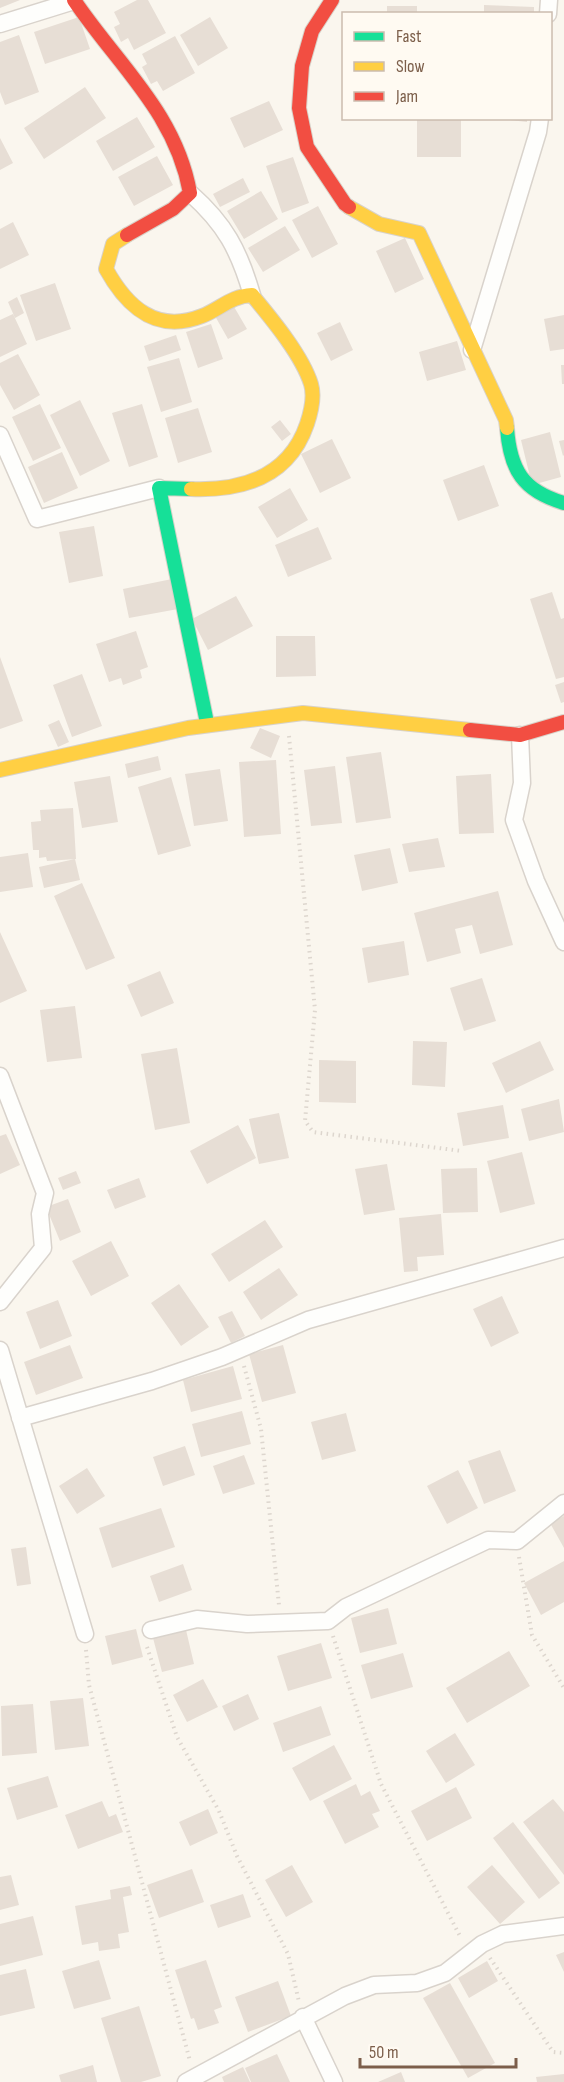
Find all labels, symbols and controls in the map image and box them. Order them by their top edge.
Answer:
legend [342,12,552,120]
text: Fast [396,26,422,47]
text: Slow [396,56,425,77]
text: Jam [395,86,418,107]
scale bar [360,2031,516,2069]
text: 50 m [369,2042,399,2063]

